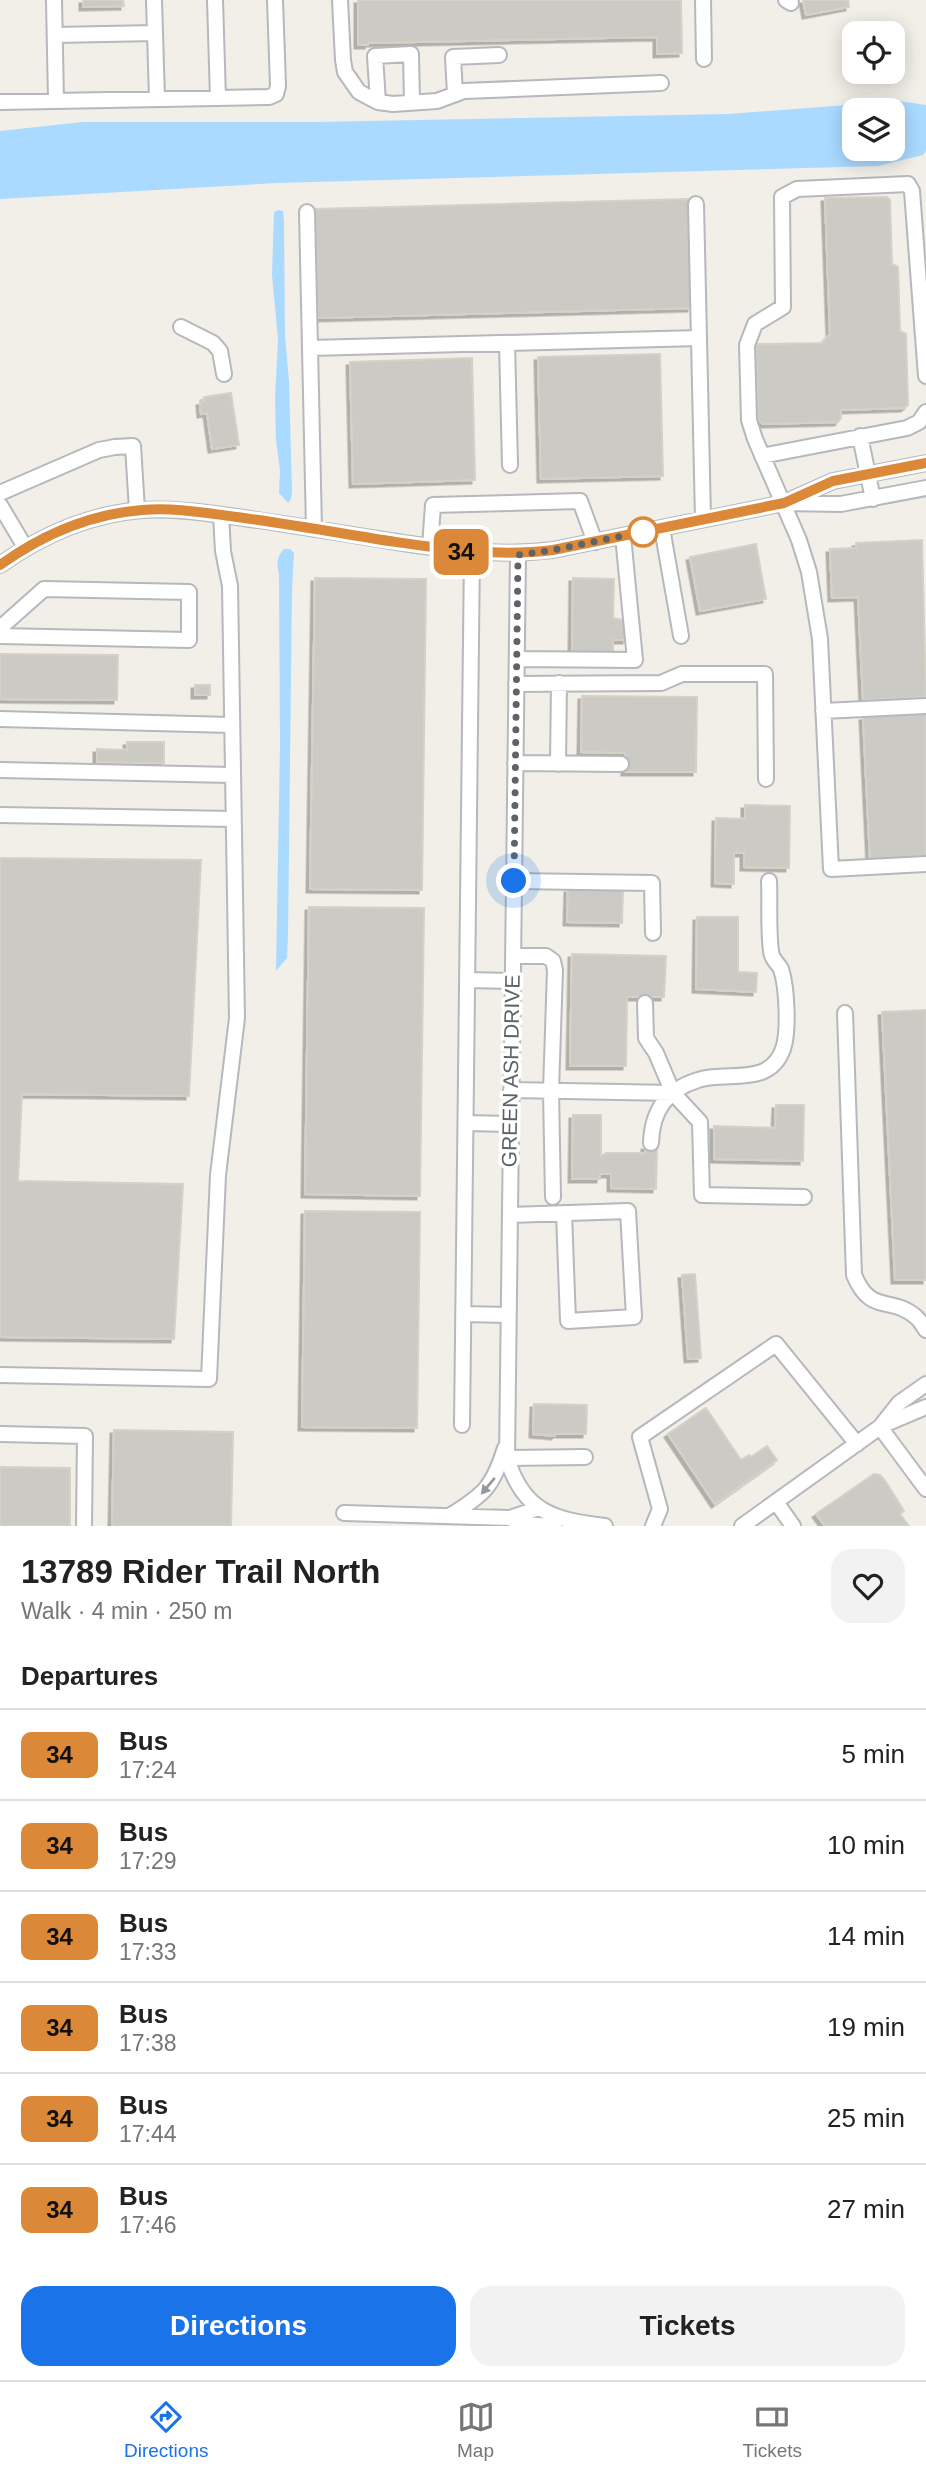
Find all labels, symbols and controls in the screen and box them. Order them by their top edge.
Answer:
map controls [842,21,905,161]
button: locate [842,21,905,84]
button: layers [842,98,905,161]
unlabelled marker [628,517,658,547]
line badge: 34 [430,529,492,575]
text: 34 [448,538,474,565]
your location [496,863,531,898]
street label: GREEN ASH DRIVE [497,975,524,1167]
one-way arrow [480,1477,495,1495]
button: heart [831,1549,905,1623]
text: 13789 Rider Trail North [21,1553,380,1590]
text: Walk · 4 min · 250 m [21,1598,232,1624]
text: Departures [21,1661,158,1691]
text: Bus [119,1726,168,1756]
text: 5 min [841,1739,905,1769]
text: 34 [46,1741,73,1768]
text: 17:24 [119,1757,177,1783]
text: Bus [119,1817,168,1847]
text: 10 min [827,1830,905,1860]
text: 34 [46,1832,73,1859]
text: 17:29 [119,1848,177,1874]
text: Bus [119,1908,168,1938]
text: 14 min [827,1921,905,1951]
text: 34 [46,1923,73,1950]
text: 17:33 [119,1939,177,1965]
text: Bus [119,1999,168,2029]
text: 19 min [827,2012,905,2042]
text: 34 [46,2014,73,2041]
text: 17:38 [119,2030,177,2056]
text: Bus [119,2090,168,2120]
text: 25 min [827,2103,905,2133]
text: 34 [46,2105,73,2132]
text: 17:44 [119,2121,177,2147]
text: Bus [119,2181,168,2211]
text: 27 min [827,2194,905,2224]
text: 34 [46,2196,73,2223]
text: 17:46 [119,2212,177,2238]
button: Directions [21,2286,456,2366]
button: Tickets [470,2286,905,2366]
tab: Directions [124,2398,208,2462]
tab: Map [457,2398,495,2462]
tab: Tickets [743,2398,802,2462]

